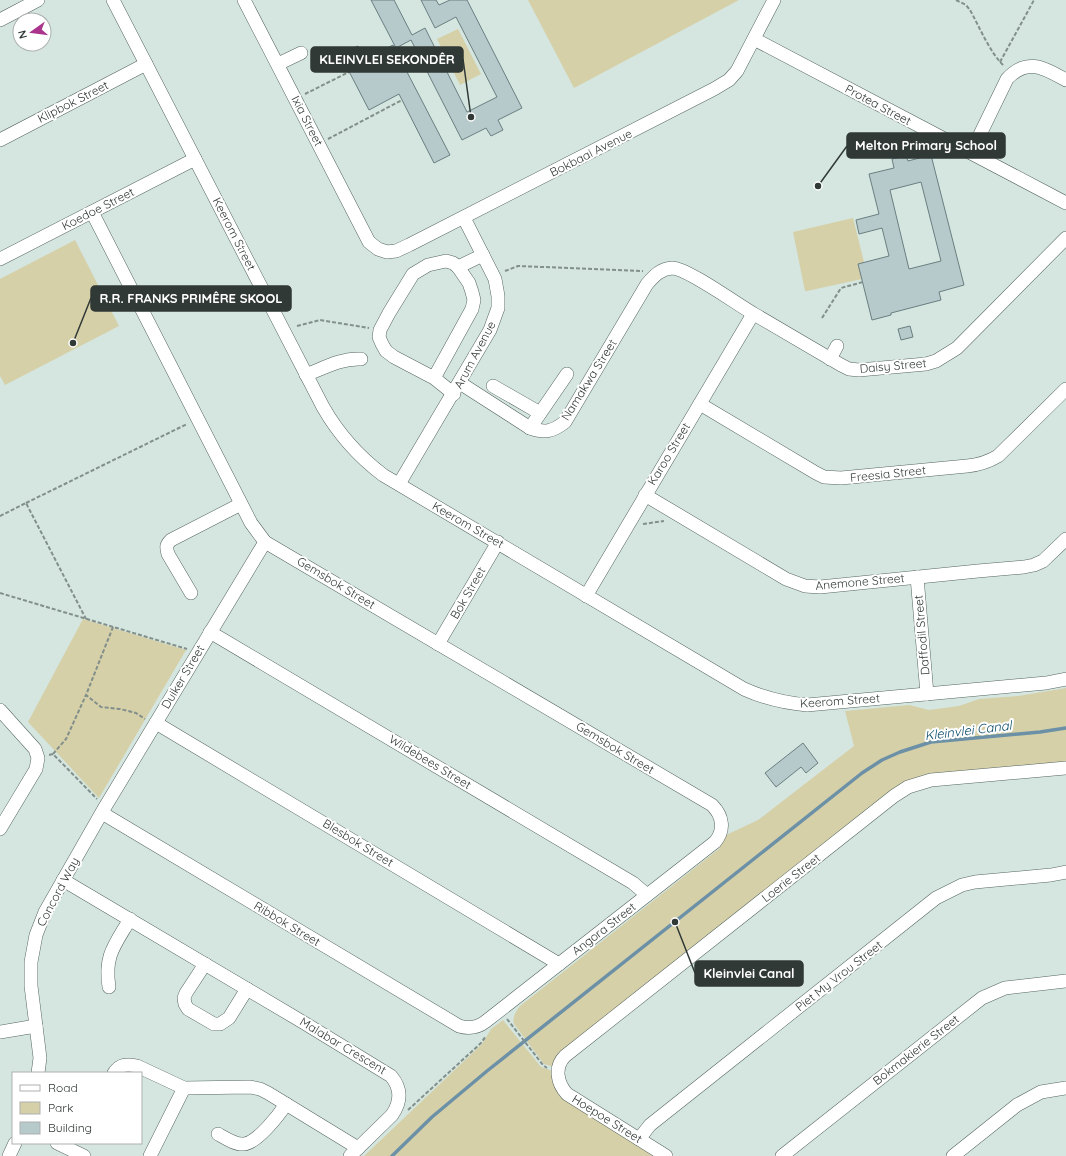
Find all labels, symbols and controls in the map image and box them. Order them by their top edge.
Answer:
north arrow [12,12,52,52]
text: N [15,29,30,40]
callout: KLEINVLEI SEKONDÊR [311,47,463,72]
text: KLEINVLEI SEKONDÊR [319,51,455,67]
street label: Klipbok Street [35,77,111,126]
street label: Protea Street [843,81,914,128]
street label: Ixia Street [288,93,327,149]
street label: Bokbaai Avenue [547,125,635,180]
callout: Melton Primary School [847,133,1005,158]
text: Melton Primary School [855,137,997,153]
street label: Koedoe Street [59,184,136,233]
street label: Keerom Street [210,195,259,273]
callout: R.R. FRANKS PRIMÊRE SKOOL [91,286,291,311]
text: R.R. FRANKS PRIMÊRE SKOOL [99,290,283,306]
street label: Arum Avenue [450,318,499,391]
street label: Namakwa Street [558,336,620,423]
street label: Daisy Street [859,355,927,376]
street label: Karoo Street [644,420,693,488]
street label: Freesia Street [849,462,927,485]
street label: Keerom Street [430,498,507,551]
street label: Gemsbok Street [294,553,378,612]
street label: Bok Street [447,564,488,621]
street label: Anemone Street [815,570,905,593]
street label: Daffodil Street [911,594,932,676]
street label: Duiker Street [158,642,207,711]
street label: Keerom Street [800,690,880,711]
water label: Kleinvlei Canal [924,716,1014,743]
street label: Gemsbok Street [573,718,657,777]
street label: Wildebees Street [386,731,474,792]
street label: Blesbok Street [320,816,396,870]
street label: Loerie Street [758,850,823,905]
street label: Concord Way [33,855,82,929]
street label: Ribbok Street [251,898,323,949]
street label: Angora Street [569,899,639,958]
street label: Piet My Vrou Street [792,937,885,1014]
callout: Kleinvlei Canal [695,961,803,986]
text: Kleinvlei Canal [703,965,795,981]
street label: Bokmakierie Street [870,1011,962,1088]
street label: Malabar Crescent [297,1014,389,1077]
legend [12,1072,142,1144]
text: Road [48,1080,78,1095]
street label: Hoepoe Street [569,1091,645,1146]
text: Park [48,1100,73,1115]
text: Building [48,1120,92,1135]

